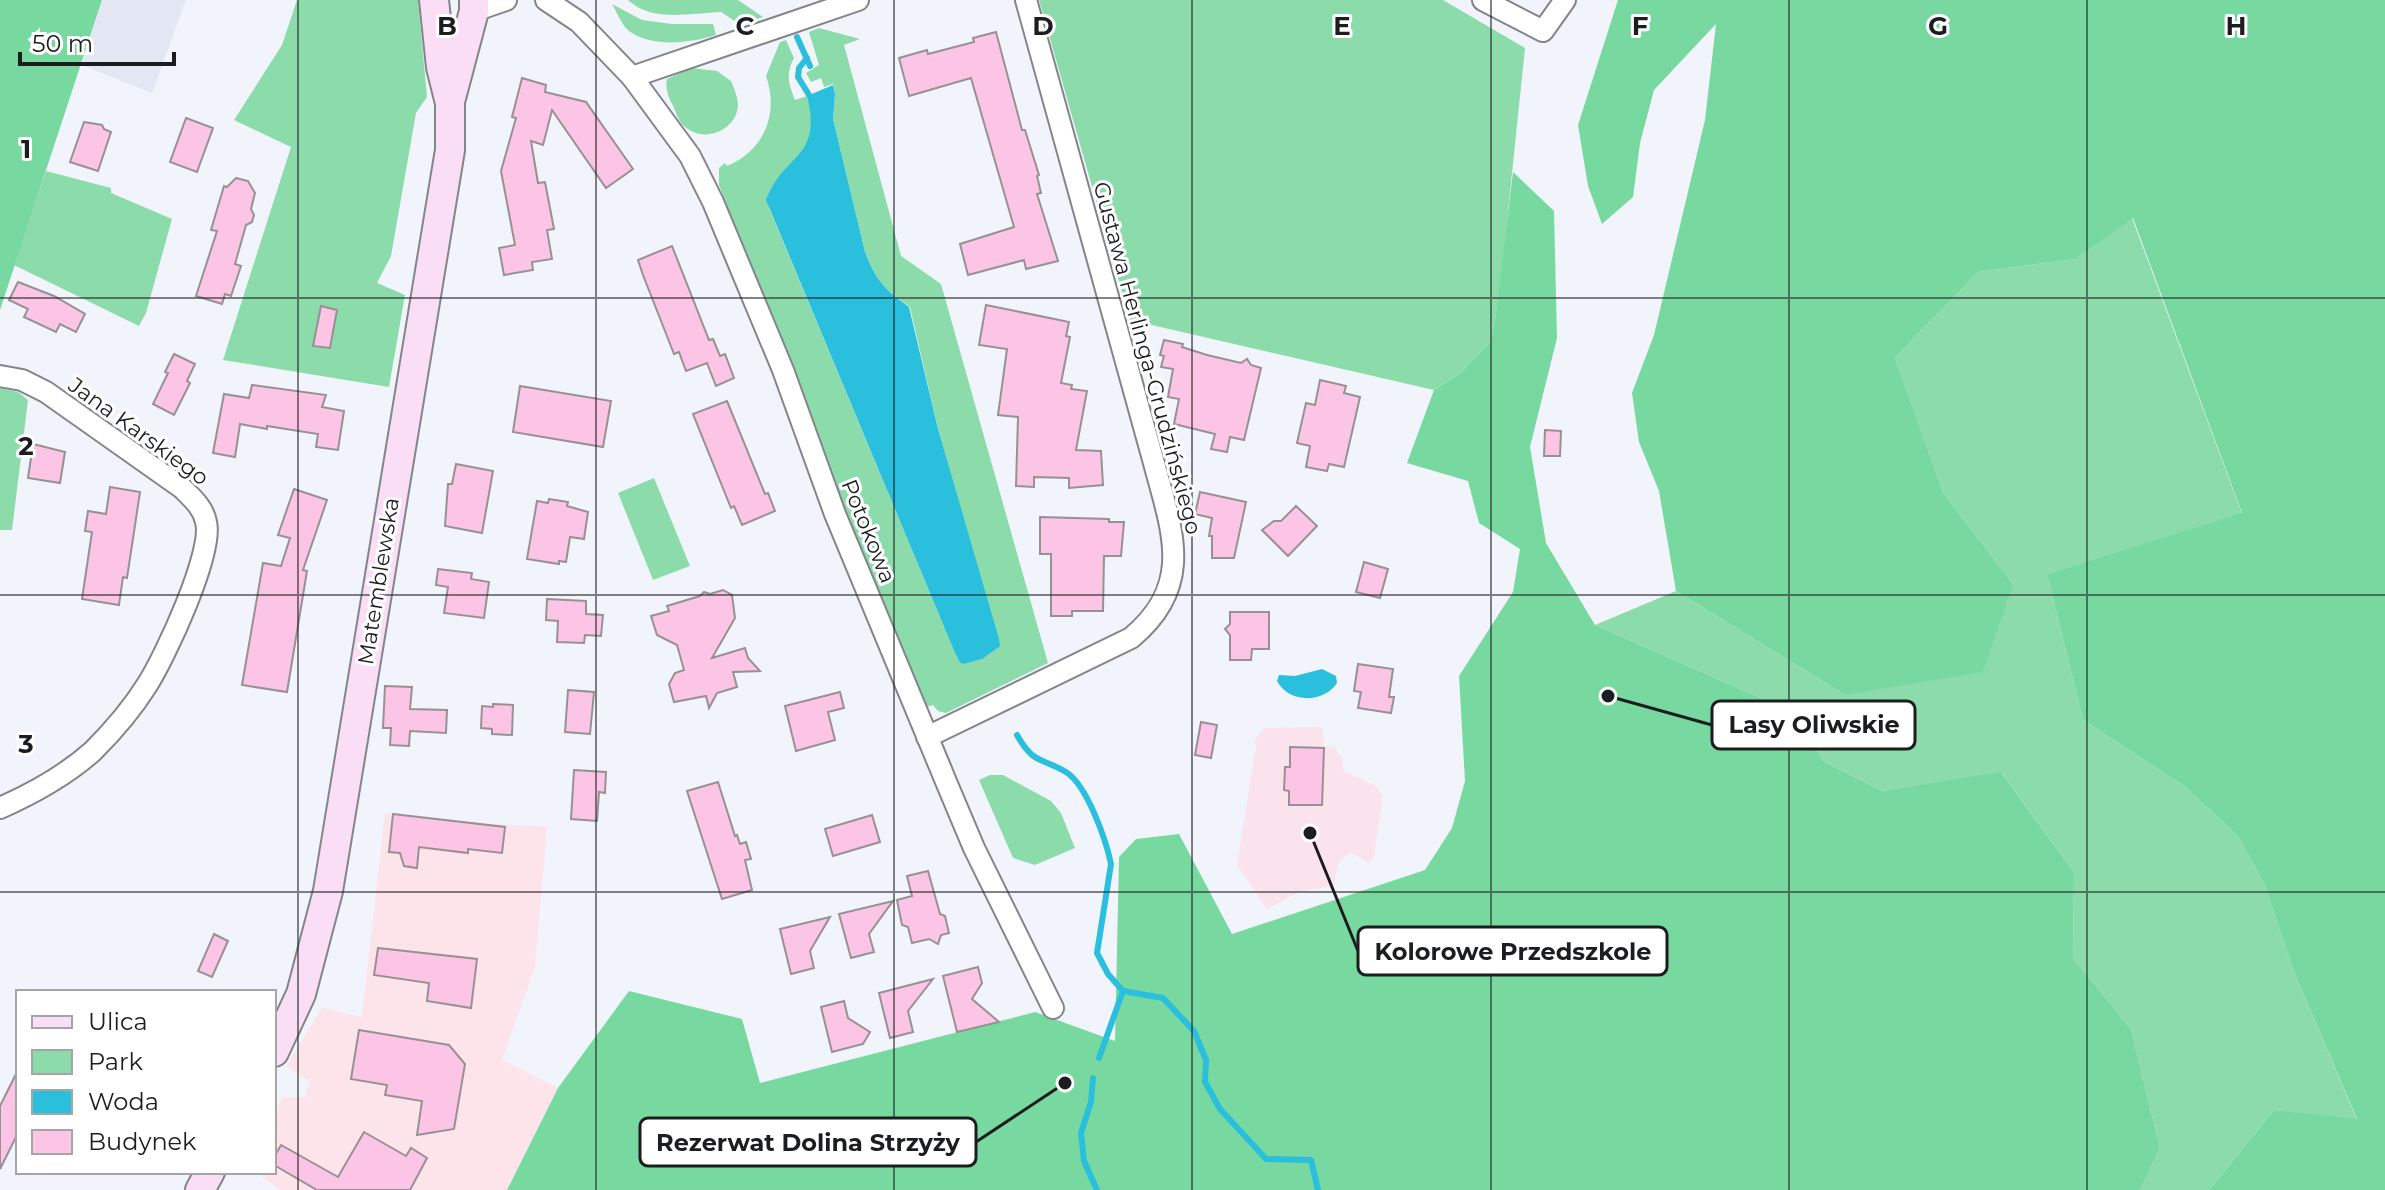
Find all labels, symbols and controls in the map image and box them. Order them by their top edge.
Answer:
text: B [437,10,457,42]
text: C [736,10,755,42]
text: D [1032,10,1054,42]
text: E [1333,10,1351,42]
text: F [1632,10,1648,42]
text: G [1928,10,1948,42]
text: H [2225,10,2247,42]
scale bar [20,16,174,66]
text: 50 m [32,29,93,58]
text: 1 [21,133,31,165]
street label: Gustawa Herlinga-Grudzińskiego [1087,179,1208,537]
street label: Jana Karskiego [63,371,214,491]
text: 2 [18,430,34,462]
street label: Potokowa [835,475,902,587]
street label: Matemblewska [352,496,405,667]
callout: Lasy Oliwskie [1712,701,1915,749]
text: Lasy Oliwskie [1728,710,1900,739]
text: 3 [17,728,34,760]
callout: Kolorowe Przedszkole [1358,927,1667,975]
text: Kolorowe Przedszkole [1375,937,1651,966]
legend [16,990,276,1174]
text: Ulica [88,1007,148,1036]
text: Park [88,1047,143,1076]
text: Woda [88,1087,159,1116]
callout: Rezerwat Dolina Strzyży [640,1118,976,1166]
text: Budynek [88,1127,197,1156]
text: Rezerwat Dolina Strzyży [656,1128,961,1157]

